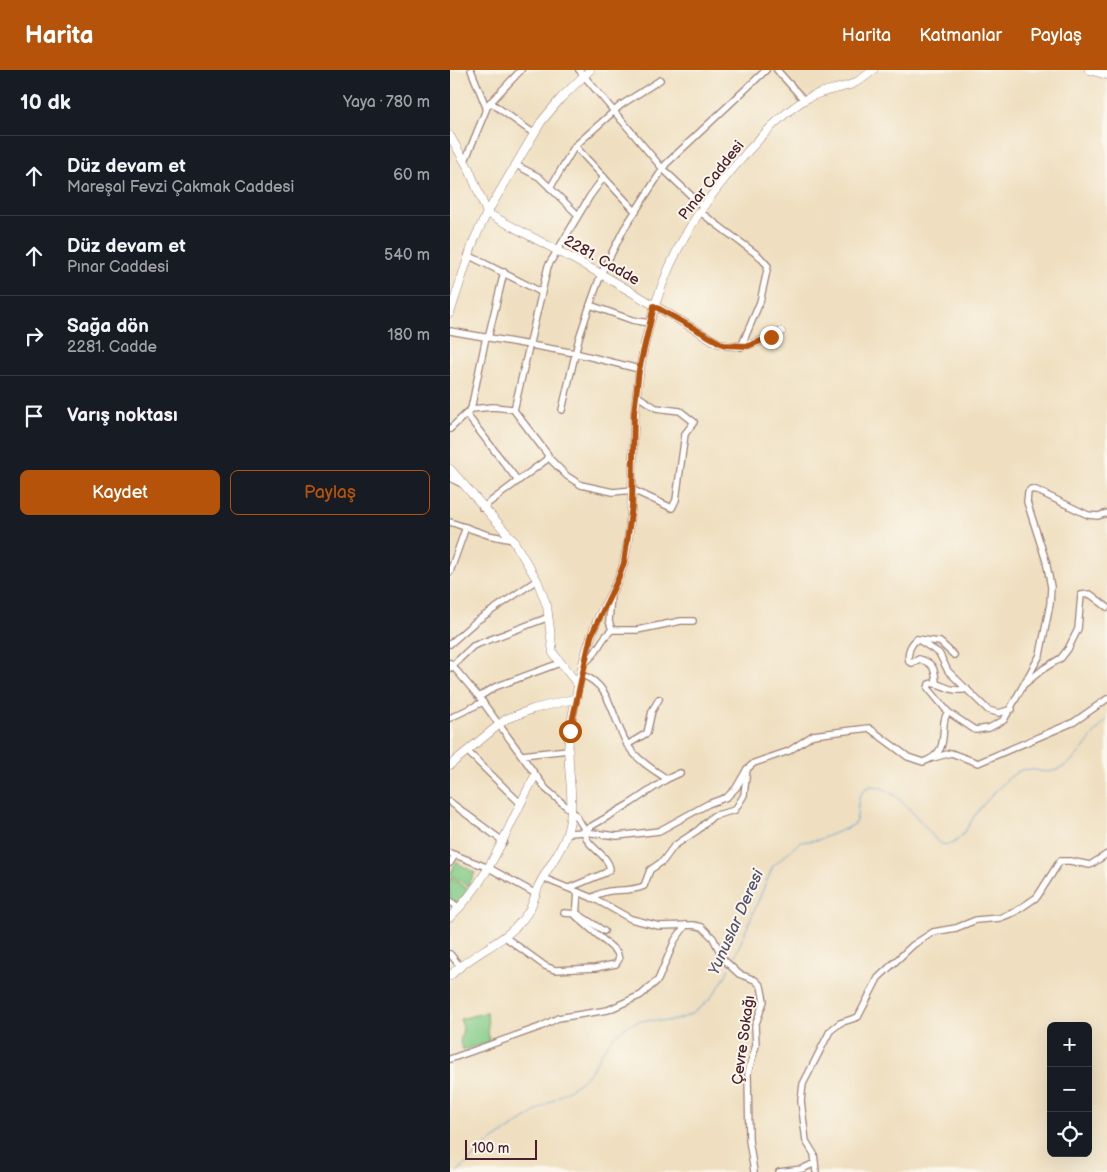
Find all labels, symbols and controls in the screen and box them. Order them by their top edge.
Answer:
text: Harita [25,21,93,50]
text: Harita [842,25,891,46]
text: Katmanlar [919,25,1002,46]
text: Paylaş [1030,25,1082,46]
text: 10 dk [20,90,71,115]
text: Yaya · 780 m [343,93,430,112]
street label: Pınar Caddesi [674,137,748,224]
text: Düz devam et [67,155,186,178]
icon: ahead [20,162,48,190]
text: 60 m [393,166,430,185]
text: Mareşal Fevzi Çakmak Caddesi [67,178,294,197]
street label: 2281. Cadde [560,231,643,290]
text: Düz devam et [67,235,186,258]
icon: ahead [20,242,48,270]
text: 540 m [384,246,430,265]
text: Pınar Caddesi [67,258,169,277]
text: Sağa dön [67,315,149,338]
icon: right [20,322,48,350]
text: 180 m [388,326,430,345]
route end [760,326,783,349]
text: 2281. Cadde [67,338,157,357]
icon: arrive [20,402,48,430]
text: Varış noktası [67,404,178,427]
button: Kaydet [20,470,220,515]
button: Paylaş [230,470,430,515]
route start [559,720,582,743]
water label: Yunuslar Deresi [705,866,769,978]
street label: Çevre Sokağı [728,994,759,1086]
map controls [1047,1022,1092,1157]
button: + [1047,1022,1092,1067]
button: − [1047,1067,1092,1112]
button: locate [1047,1112,1092,1157]
scale bar [465,1137,538,1160]
text: 100 m [472,1140,509,1157]

